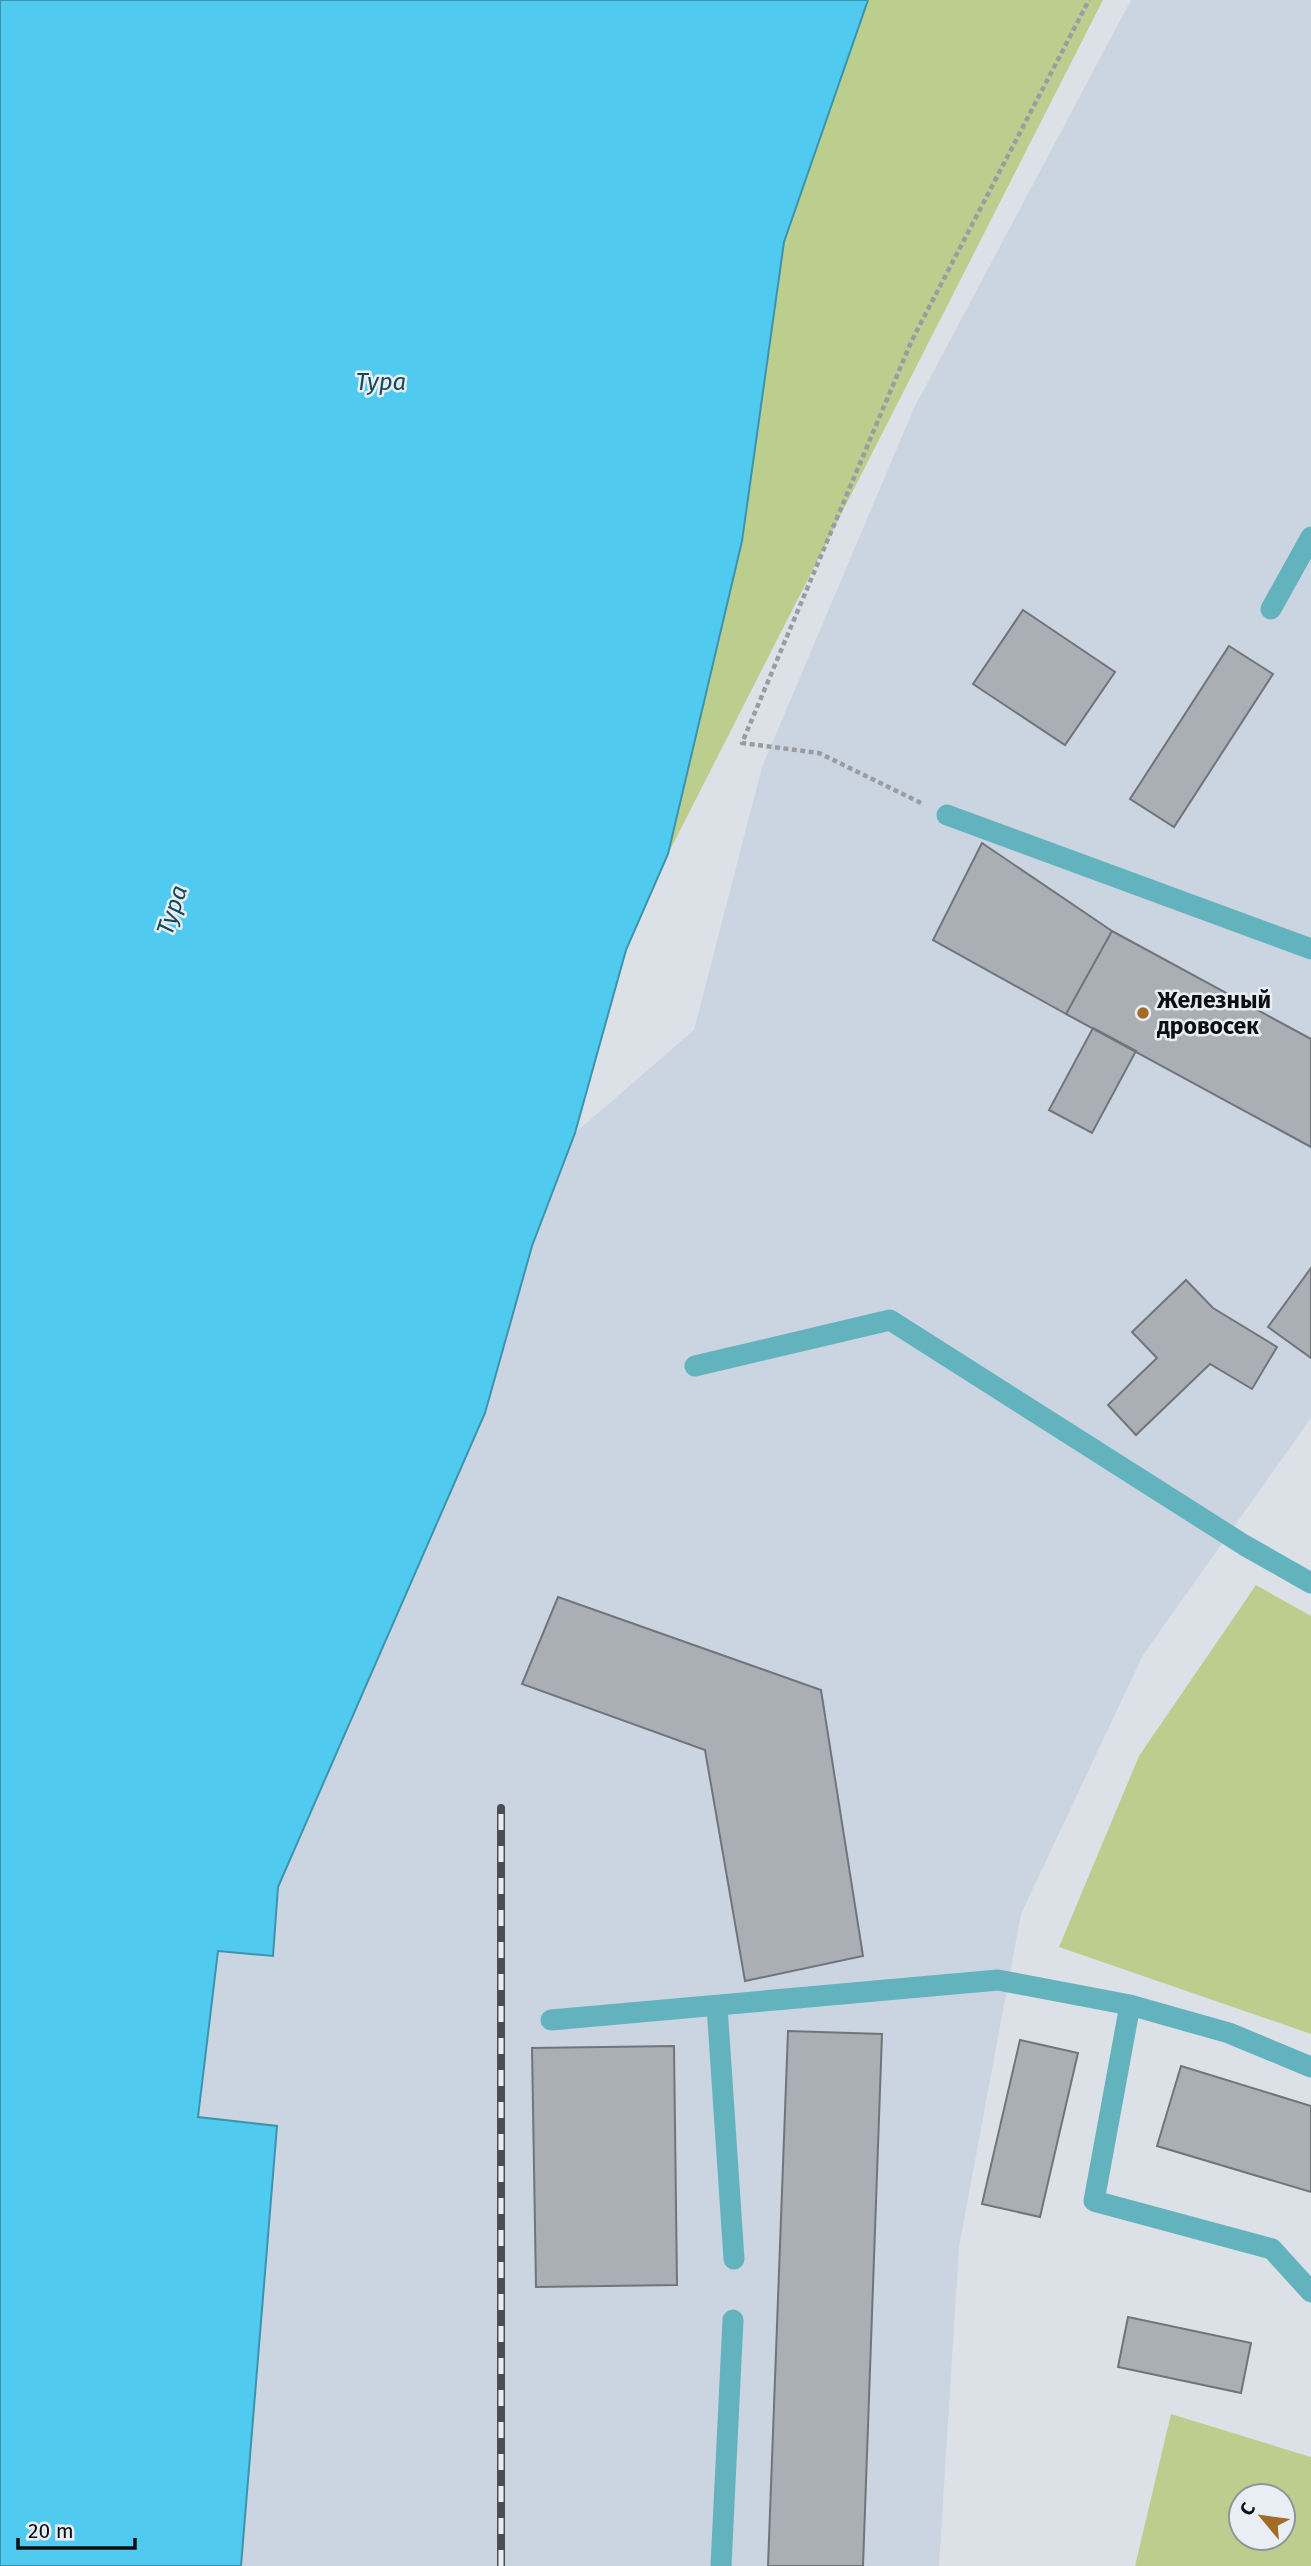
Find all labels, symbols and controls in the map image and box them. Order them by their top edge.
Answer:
water label: Тура [356,368,406,396]
water label: Тура [151,882,193,938]
place label: Железный дровосек [1156,986,1271,1040]
marker: Железный дровосек [1135,1005,1151,1021]
north arrow [1227,2482,1297,2552]
text: С [1235,2499,1260,2519]
scale bar [18,2506,135,2550]
text: 20 m [28,2518,74,2544]

